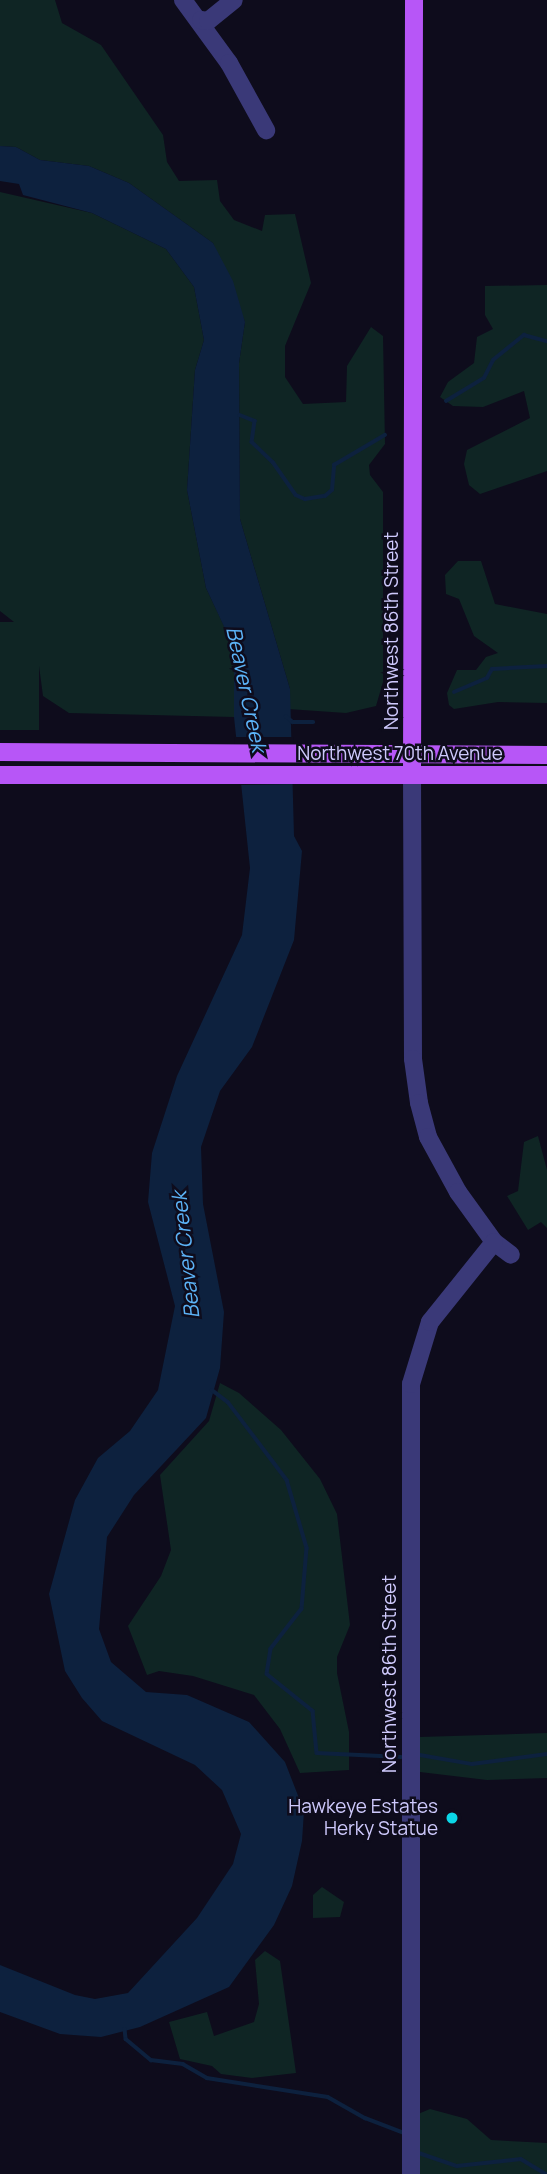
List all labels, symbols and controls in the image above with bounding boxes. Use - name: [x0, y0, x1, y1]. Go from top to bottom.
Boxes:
- street label: Northwest 86th Street: [381, 532, 403, 730]
- water label: Beaver Creek: [221, 624, 273, 754]
- street label: Northwest 70th Avenue: [297, 743, 503, 765]
- water label: Beaver Creek: [166, 1190, 204, 1320]
- street label: Northwest 86th Street: [379, 1575, 401, 1773]
- place label: Hawkeye Estates Herky Statue: [288, 1796, 438, 1840]
- marker: Hawkeye Estates Herky Statue: [444, 1810, 460, 1826]

